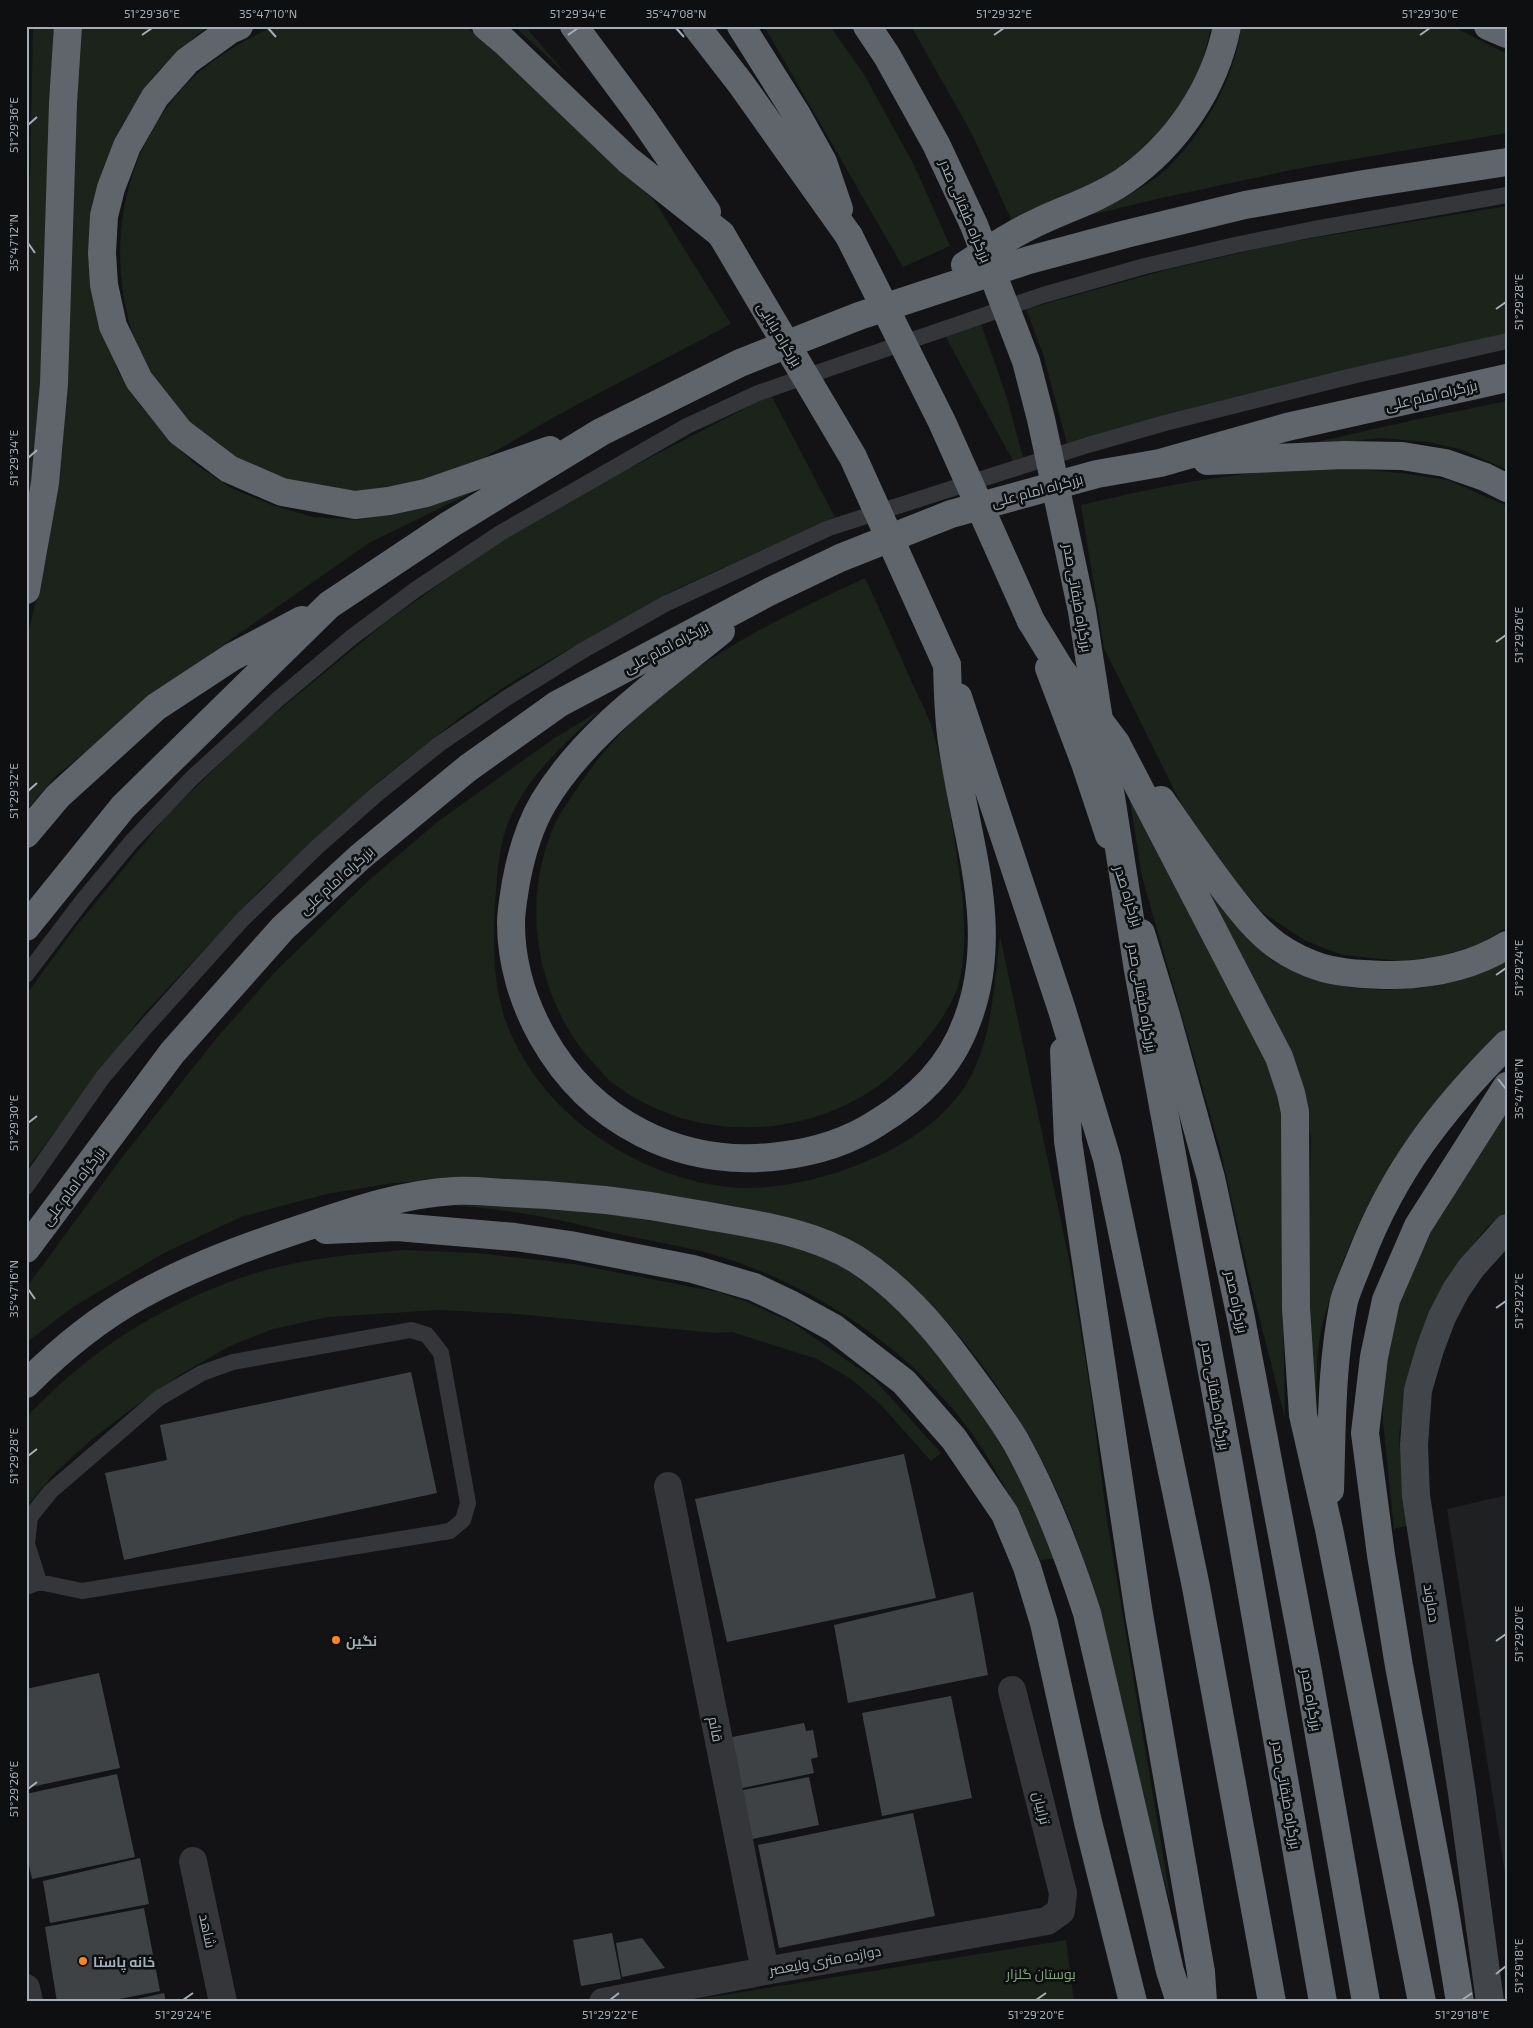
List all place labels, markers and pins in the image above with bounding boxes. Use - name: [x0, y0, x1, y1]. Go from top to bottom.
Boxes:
- place label: نگین: [346, 1632, 377, 1650]
- marker: نگین: [330, 1634, 342, 1646]
- place label: خانه پاستا: [93, 1953, 155, 1973]
- marker: خانه پاستا: [77, 1955, 89, 1967]

